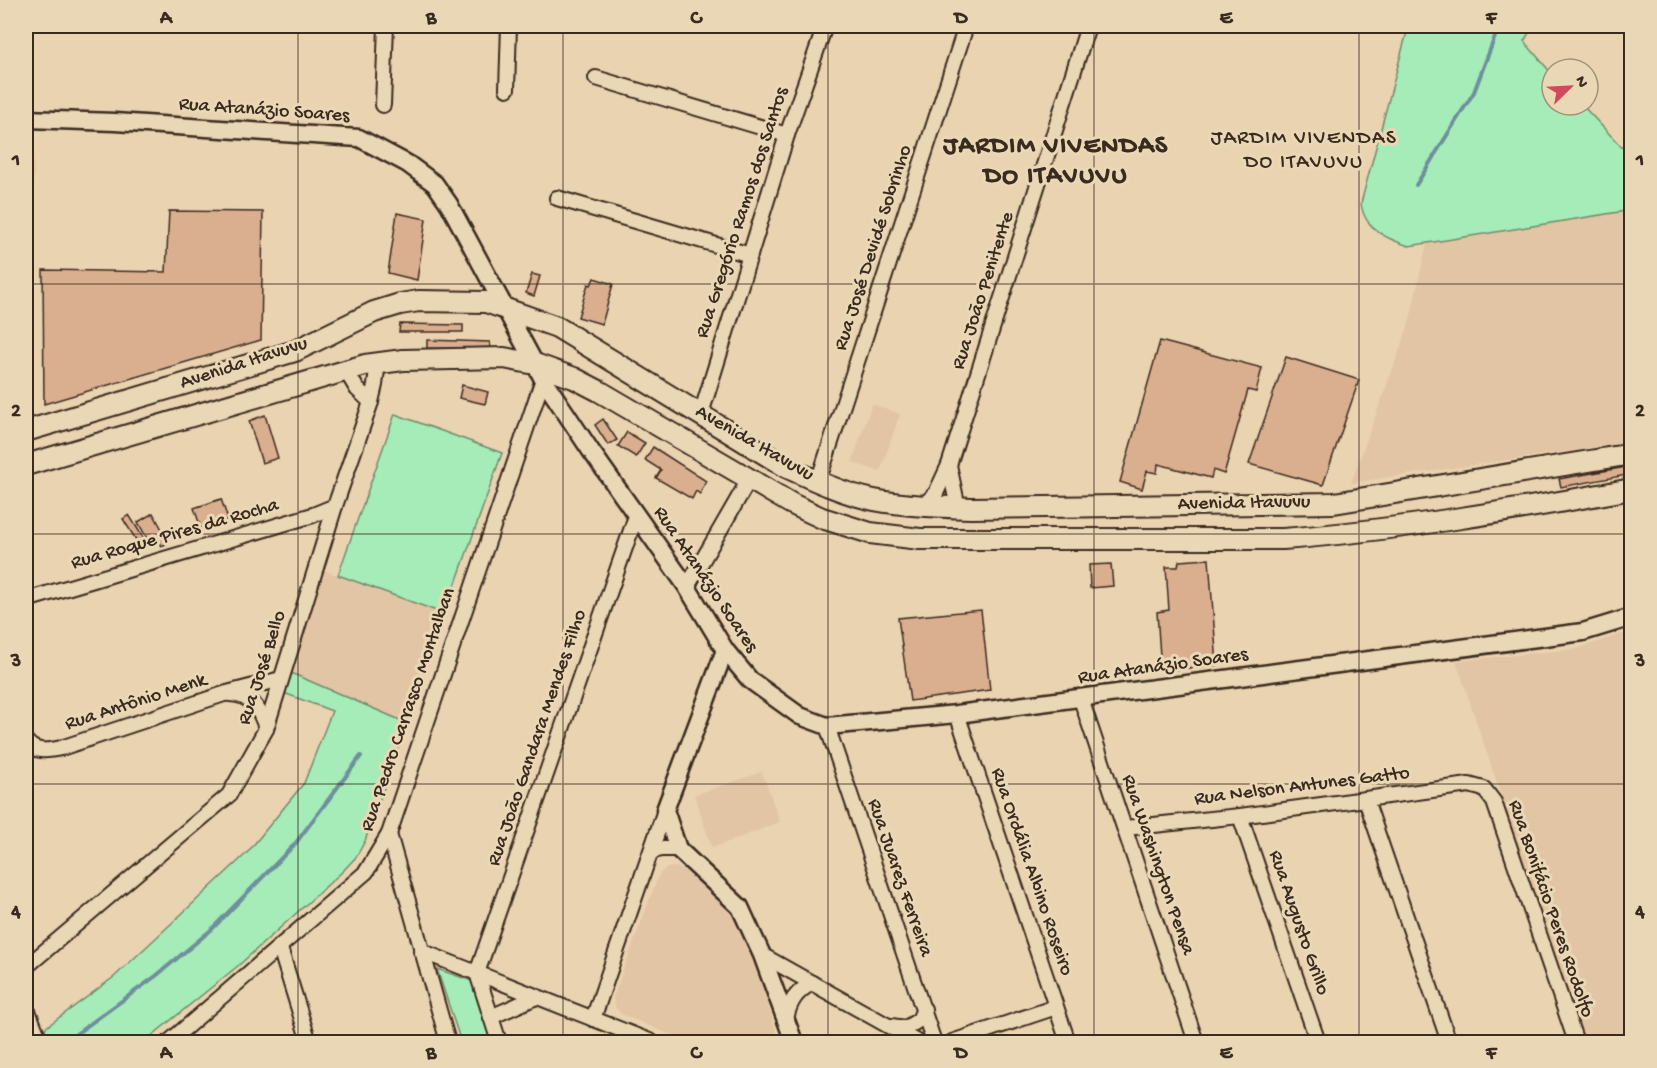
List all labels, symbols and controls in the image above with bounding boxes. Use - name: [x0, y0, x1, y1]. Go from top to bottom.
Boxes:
- text: A: [159, 8, 174, 31]
- text: B: [425, 8, 437, 31]
- text: C: [690, 8, 704, 31]
- text: D: [952, 8, 968, 31]
- text: E: [1220, 8, 1234, 31]
- text: F: [1485, 8, 1498, 31]
- north arrow: [1540, 57, 1600, 117]
- text: N: [1570, 74, 1592, 91]
- street label: Rua Gregório Ramos dos Santos: [692, 84, 795, 341]
- street label: Rua Atanázio Soares: [178, 94, 351, 128]
- district label: JARDIM VIVENDAS DO ITAVUVU: [1211, 127, 1397, 176]
- district label: JARDIM VIVENDAS DO ITAVUVU: [942, 132, 1169, 193]
- street label: Rua José Devidé Sobrinho: [830, 142, 918, 354]
- text: 1: [11, 150, 20, 173]
- text: 1: [1635, 150, 1644, 173]
- street label: Rua João Penitente: [948, 209, 1021, 373]
- street label: Avenida Itavuvu: [177, 332, 311, 395]
- text: 2: [11, 401, 21, 424]
- street label: Avenida Itavuvu: [691, 401, 818, 487]
- text: 2: [1635, 401, 1645, 424]
- street label: Avenida Itavuvu: [1177, 491, 1311, 517]
- street label: Rua Roque Pires da Rocha: [69, 494, 282, 576]
- street label: Rua Atanázio Soares: [648, 503, 763, 658]
- street label: Rua Pedro Carrasco Montalban: [356, 585, 462, 835]
- street label: Rua João Gandara Mendes Filho: [483, 607, 593, 869]
- street label: Rua José Bello: [234, 608, 292, 728]
- street label: Rua Atanázio Soares: [1077, 644, 1250, 690]
- text: 3: [10, 651, 21, 674]
- text: 3: [1634, 651, 1645, 674]
- street label: Rua Antônio Menk: [62, 669, 211, 737]
- street label: Rua Nelson Antunes Gatto: [1193, 762, 1411, 812]
- street label: Rua Ordália Albino Roseiro: [985, 765, 1077, 979]
- street label: Rua Washington Pensa: [1115, 772, 1199, 959]
- street label: Rua Juarez Ferreira: [861, 796, 937, 961]
- street label: Rua Bonifácio Peres Rodolfo: [1502, 797, 1598, 1021]
- street label: Rua Augusto Grillo: [1262, 848, 1334, 998]
- text: 4: [10, 902, 21, 925]
- text: 4: [1634, 902, 1645, 925]
- text: A: [159, 1043, 174, 1066]
- text: B: [425, 1043, 437, 1066]
- text: C: [690, 1043, 704, 1066]
- text: D: [952, 1043, 968, 1066]
- text: E: [1220, 1043, 1234, 1066]
- text: F: [1485, 1043, 1498, 1066]

